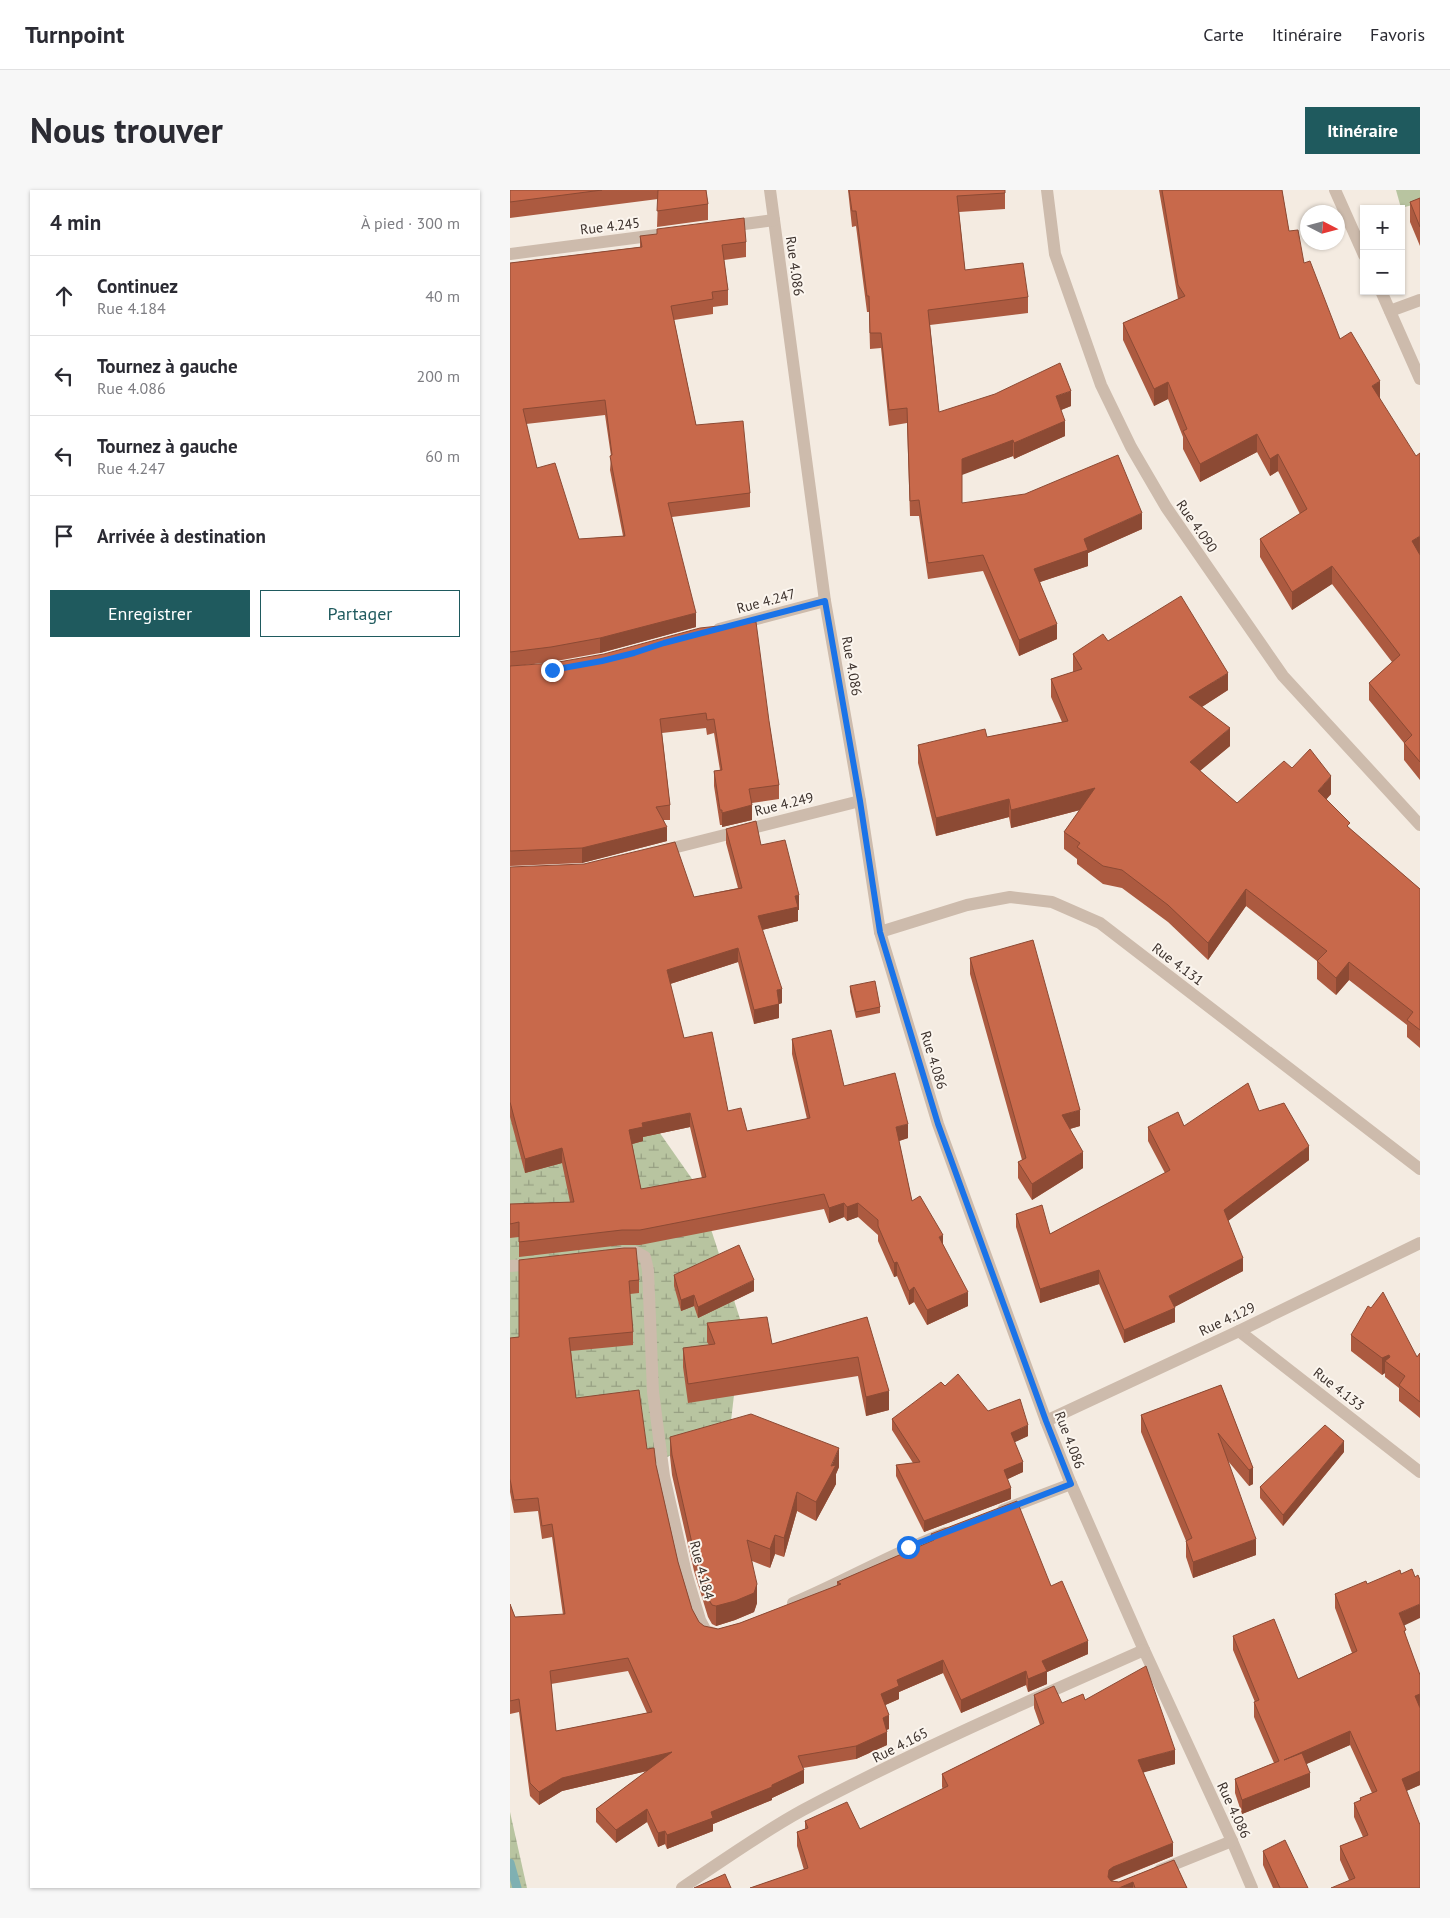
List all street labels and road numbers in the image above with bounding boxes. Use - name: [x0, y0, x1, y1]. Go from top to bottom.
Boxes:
- street label: Rue 4.245: [579, 213, 641, 239]
- street label: Rue 4.086: [782, 235, 808, 297]
- street label: Rue 4.090: [1172, 496, 1222, 556]
- street label: Rue 4.247: [735, 585, 797, 617]
- street label: Rue 4.086: [838, 635, 866, 697]
- street label: Rue 4.249: [753, 788, 815, 820]
- street label: Rue 4.131: [1149, 939, 1207, 989]
- street label: Rue 4.086: [917, 1029, 951, 1091]
- street label: Rue 4.129: [1196, 1298, 1258, 1340]
- street label: Rue 4.133: [1310, 1363, 1368, 1415]
- street label: Rue 4.086: [1051, 1409, 1089, 1471]
- street label: Rue 4.184: [686, 1539, 719, 1602]
- street label: Rue 4.165: [869, 1723, 931, 1767]
- street label: Rue 4.086: [1213, 1779, 1255, 1841]

